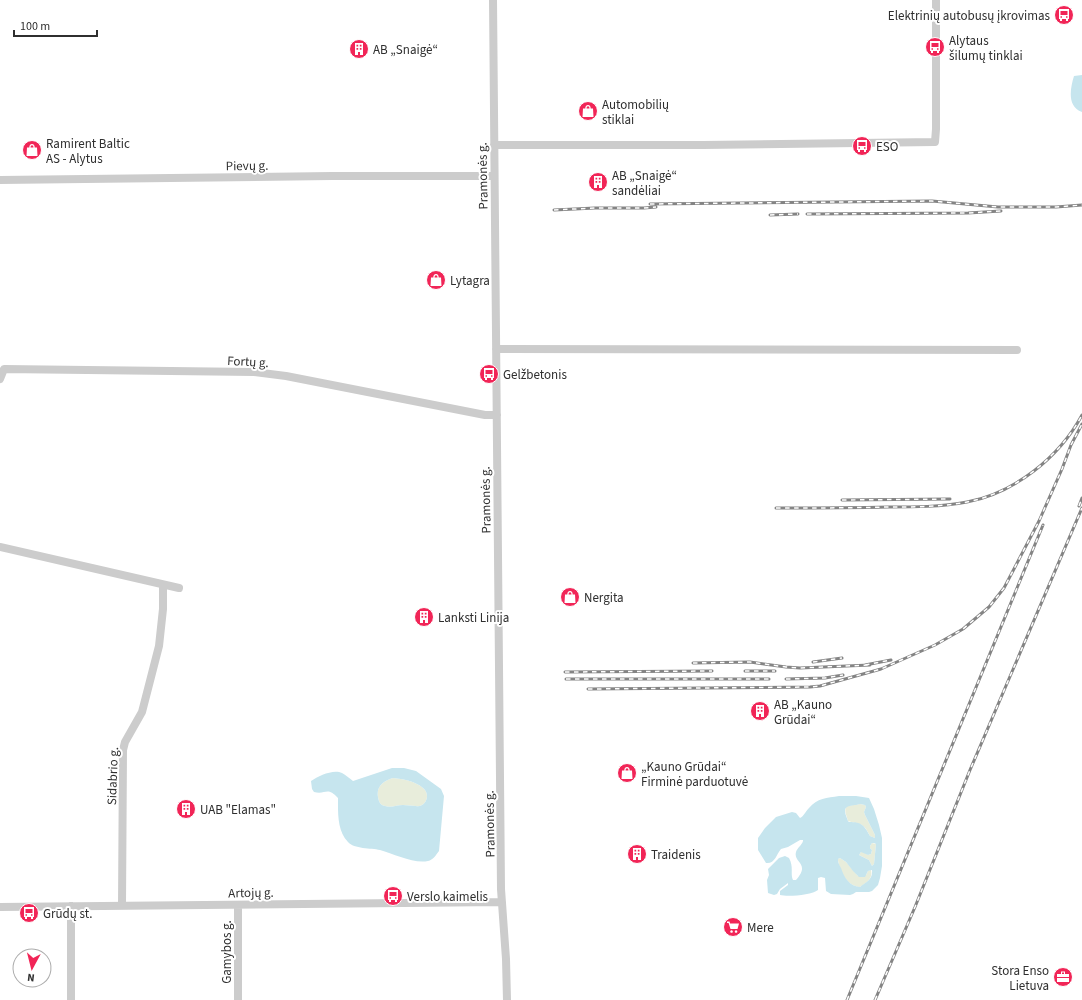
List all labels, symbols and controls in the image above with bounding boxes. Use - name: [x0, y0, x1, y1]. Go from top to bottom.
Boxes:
- bus stop icon: Elektrinių autobusų įkrovimas: [1053, 4, 1075, 26]
- place label: Elektrinių autobusų įkrovimas: [888, 7, 1051, 25]
- scale bar: [14, 12, 97, 38]
- text: 100 m: [20, 18, 50, 35]
- place label: Alytaus šilumų tinklai: [949, 32, 1023, 65]
- bus stop icon: Alytaus šilumų tinklai: [924, 36, 946, 58]
- building icon: AB „Snaigė“: [348, 38, 370, 60]
- place label: AB „Snaigė“: [373, 41, 438, 59]
- place label: Automobilių stiklai: [602, 96, 669, 129]
- shop icon: Automobilių stiklai: [577, 100, 599, 122]
- place label: Ramirent Baltic AS - Alytus: [46, 135, 130, 168]
- bus stop icon: ESO: [851, 135, 873, 157]
- place label: ESO: [876, 138, 898, 156]
- shop icon: Ramirent Baltic AS - Alytus: [21, 139, 43, 161]
- street label: Pramonės g.: [473, 142, 493, 210]
- street label: Pievų g.: [226, 157, 268, 175]
- place label: AB „Snaigė“ sandėliai: [612, 167, 677, 200]
- building icon: AB „Snaigė“ sandėliai: [587, 171, 609, 193]
- shop icon: Lytagra: [425, 269, 447, 291]
- place label: Lytagra: [450, 272, 490, 290]
- street label: Fortų g.: [227, 352, 269, 372]
- bus stop icon: Gelžbetonis: [478, 363, 500, 385]
- place label: Gelžbetonis: [503, 366, 567, 384]
- street label: Pramonės g.: [476, 466, 496, 534]
- shop icon: Nergita: [559, 586, 581, 608]
- place label: Nergita: [584, 589, 624, 607]
- building icon: Lanksti Linija: [413, 606, 435, 628]
- place label: Lanksti Linija: [438, 609, 509, 627]
- place label: AB „Kauno Grūdai“: [774, 696, 832, 729]
- building icon: AB „Kauno Grūdai“: [749, 700, 771, 722]
- street label: Sidabrio g.: [103, 747, 123, 805]
- place label: „Kauno Grūdai“ Firminė parduotuvė: [641, 758, 748, 791]
- shop icon: „Kauno Grūdai“ Firminė parduotuvė: [616, 762, 638, 784]
- street label: Pramonės g.: [480, 790, 500, 858]
- building icon: UAB "Elamas": [175, 798, 197, 820]
- place label: UAB "Elamas": [200, 801, 276, 819]
- building icon: Traidenis: [626, 843, 648, 865]
- place label: Traidenis: [651, 846, 701, 864]
- street label: Artojų g.: [228, 884, 274, 902]
- bus stop icon: Verslo kaimelis: [382, 885, 404, 907]
- place label: Verslo kaimelis: [407, 888, 489, 906]
- bus stop icon: Grūdų st.: [18, 902, 40, 924]
- place label: Grūdų st.: [43, 905, 92, 923]
- supermarket icon: Mere: [722, 916, 744, 938]
- place label: Mere: [747, 919, 774, 937]
- street label: Gamybos g.: [218, 920, 236, 984]
- north arrow: [12, 948, 52, 988]
- place label: Stora Enso Lietuva: [991, 962, 1049, 995]
- office icon: Stora Enso Lietuva: [1052, 966, 1074, 988]
- text: N: [26, 970, 35, 985]

